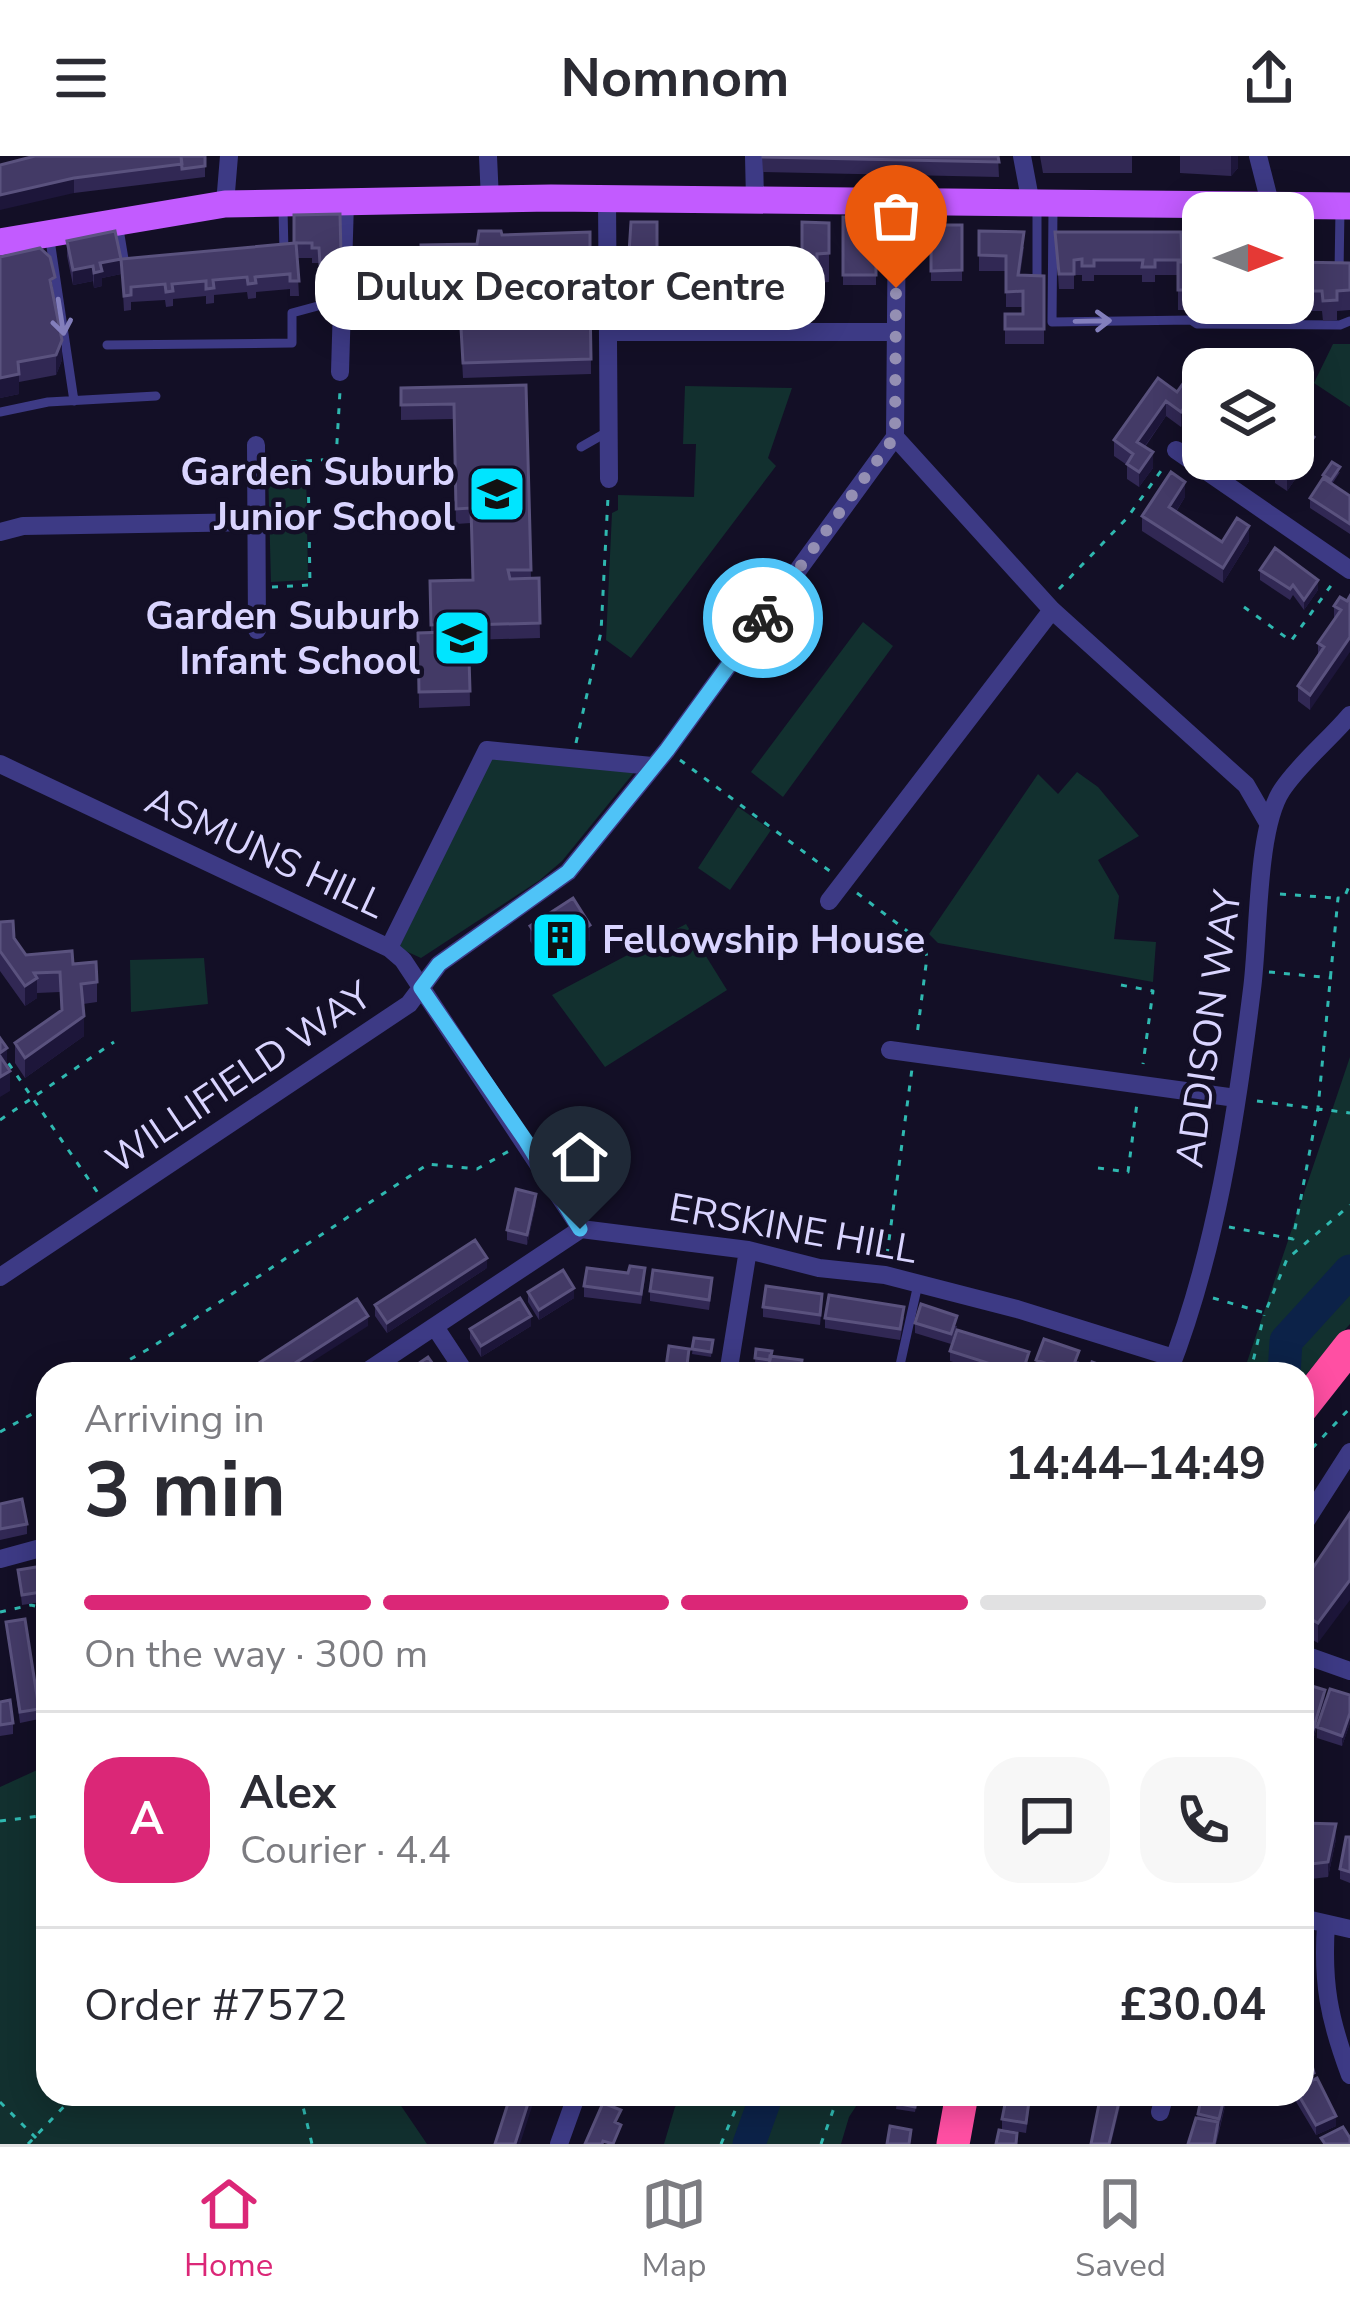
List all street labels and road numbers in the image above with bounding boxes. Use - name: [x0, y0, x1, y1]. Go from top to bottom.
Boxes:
- street label: ASMUNS HILL: [137, 774, 393, 932]
- street label: ADDISON WAY: [1163, 886, 1255, 1171]
- street label: WILLIFIELD WAY: [96, 969, 383, 1186]
- street label: ERSKINE HILL: [665, 1181, 921, 1277]

